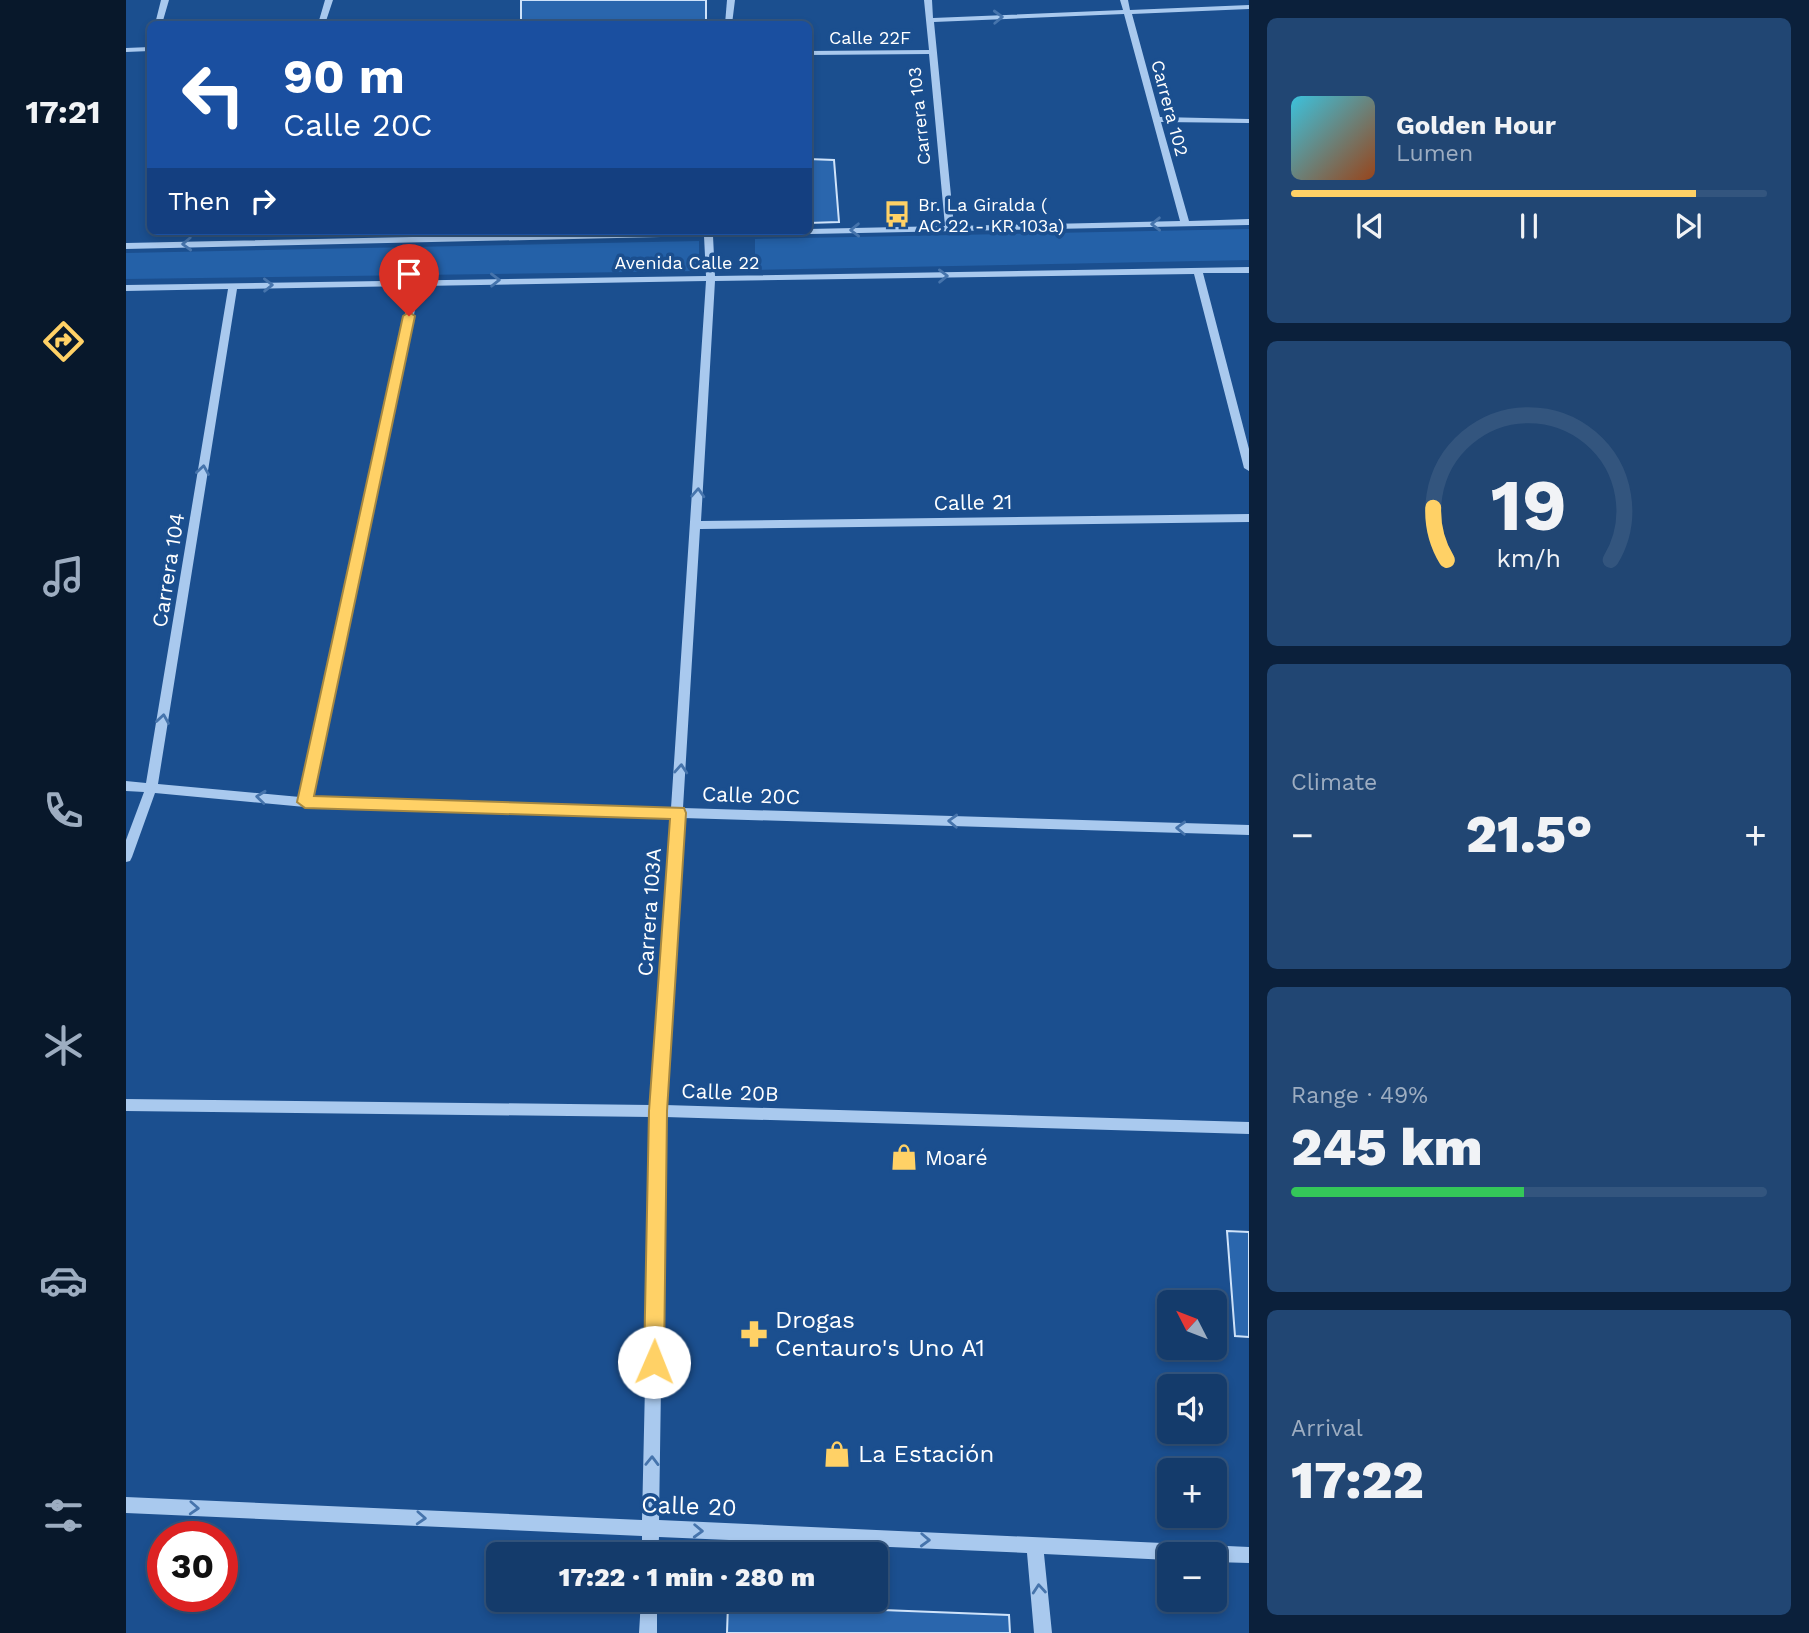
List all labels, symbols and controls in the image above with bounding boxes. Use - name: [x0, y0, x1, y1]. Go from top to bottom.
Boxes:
- one-way arrow: [993, 10, 1004, 25]
- street label: Calle 22F: [829, 27, 911, 48]
- text: 90 m: [283, 47, 405, 105]
- icon: left: [168, 49, 259, 140]
- street label: Carrera 102: [1147, 58, 1193, 158]
- street label: Carrera 103: [903, 66, 935, 166]
- text: 17:21: [25, 93, 101, 131]
- text: Calle 20C: [283, 106, 433, 144]
- text: Golden Hour: [1396, 110, 1556, 140]
- text: Lumen: [1396, 140, 1473, 167]
- icon: right: [244, 182, 282, 220]
- text: Then: [168, 186, 230, 216]
- place label: Br. La Giralda ( AC 22 - KR 103a): [918, 194, 1064, 236]
- bus stop icon: Br. La Giralda ( AC 22 - KR 103a): [882, 199, 912, 229]
- icon: previous: [1351, 207, 1389, 245]
- icon: pause: [1510, 207, 1548, 245]
- icon: next: [1669, 207, 1707, 245]
- one-way arrow: [1151, 216, 1161, 232]
- one-way arrow: [850, 222, 860, 238]
- one-way arrow: [181, 236, 192, 252]
- pin: [379, 244, 439, 316]
- street label: Avenida Calle 22: [614, 252, 760, 273]
- icon: arrive: [390, 255, 428, 293]
- one-way arrow: [938, 268, 949, 283]
- one-way arrow: [490, 272, 501, 288]
- one-way arrow: [262, 277, 273, 292]
- icon: directions: [39, 317, 88, 366]
- text: 19: [1491, 462, 1567, 548]
- one-way arrow: [195, 464, 210, 476]
- one-way arrow: [691, 487, 706, 498]
- street label: Calle 21: [933, 489, 1013, 515]
- street label: Carrera 104: [147, 511, 189, 629]
- text: km/h: [1497, 543, 1561, 572]
- icon: music: [39, 552, 88, 601]
- one-way arrow: [155, 713, 170, 725]
- one-way arrow: [673, 763, 688, 774]
- text: Climate: [1291, 769, 1377, 796]
- street label: Calle 20C: [702, 781, 800, 809]
- icon: phone: [39, 786, 88, 835]
- one-way arrow: [255, 790, 267, 805]
- text: 21.5°: [1466, 804, 1592, 865]
- one-way arrow: [948, 813, 959, 828]
- text: −: [1291, 813, 1314, 857]
- text: +: [1744, 813, 1767, 857]
- one-way arrow: [1175, 820, 1186, 835]
- street label: Carrera 103A: [632, 847, 666, 977]
- icon: climate: [39, 1021, 88, 1070]
- street label: Calle 20B: [681, 1078, 779, 1106]
- text: Range · 49%: [1291, 1082, 1428, 1109]
- text: 245 km: [1291, 1117, 1483, 1178]
- shop icon: Moaré: [889, 1142, 919, 1172]
- place label: Moaré: [925, 1145, 988, 1170]
- icon: car: [39, 1256, 88, 1305]
- north arrow: [1157, 1290, 1227, 1360]
- map controls: [1157, 1290, 1227, 1612]
- place label: Drogas Centauro's Uno A1: [775, 1306, 985, 1362]
- pharmacy icon: Drogas Centauro's Uno A1: [739, 1319, 769, 1349]
- position arrow: [617, 1325, 691, 1399]
- button: sound: [1157, 1374, 1227, 1444]
- text: Arrival: [1291, 1415, 1363, 1442]
- shop icon: La Estación: [822, 1439, 852, 1469]
- place label: La Estación: [858, 1440, 994, 1468]
- text: 17:22: [1291, 1450, 1424, 1511]
- one-way arrow: [644, 1456, 660, 1466]
- button: +: [1157, 1458, 1227, 1528]
- street label: Calle 20: [641, 1490, 737, 1522]
- icon: filters: [39, 1491, 88, 1540]
- one-way arrow: [189, 1501, 200, 1516]
- one-way arrow: [416, 1511, 427, 1526]
- speed limit sign: 30: [147, 1521, 238, 1612]
- one-way arrow: [692, 1523, 703, 1538]
- one-way arrow: [920, 1533, 931, 1548]
- button: −: [1157, 1542, 1227, 1612]
- text: 17:22 · 1 min · 280 m: [559, 1562, 815, 1592]
- one-way arrow: [1032, 1583, 1047, 1594]

